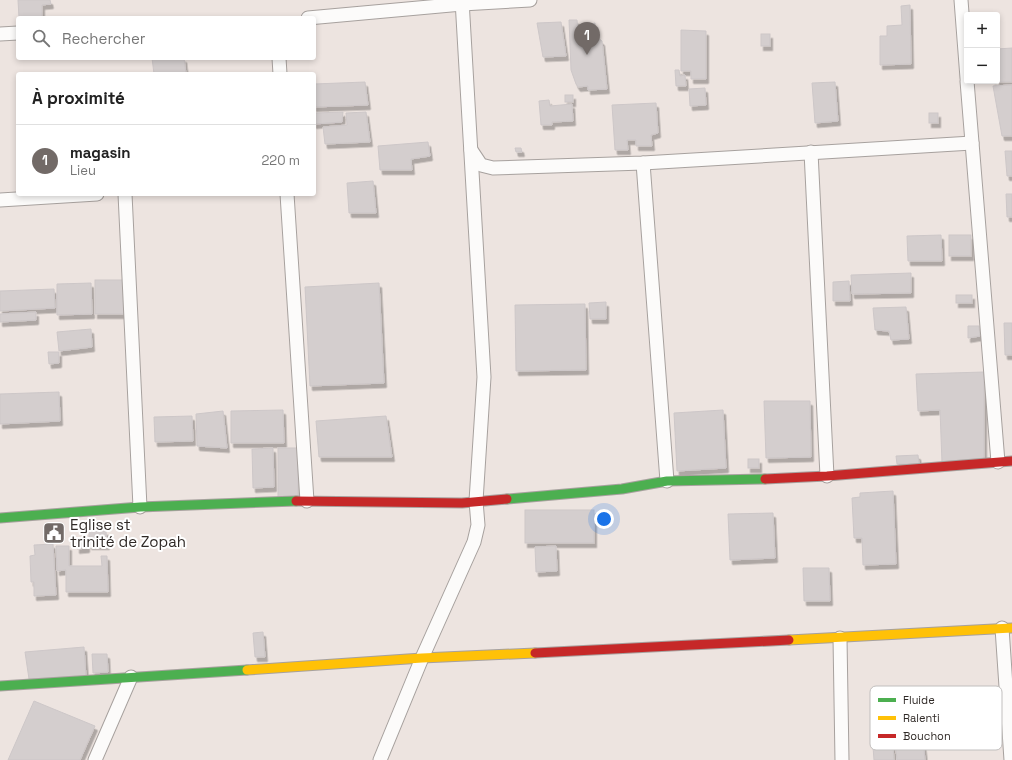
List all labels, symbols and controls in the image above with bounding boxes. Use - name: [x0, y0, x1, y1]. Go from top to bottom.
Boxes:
- map controls: [964, 12, 1000, 84]
- button: +: [964, 12, 1000, 48]
- search box: [16, 16, 316, 60]
- pin: 1: [574, 22, 600, 55]
- icon: search: [30, 27, 52, 49]
- text: Rechercher: [62, 29, 145, 48]
- button: −: [964, 48, 1000, 84]
- text: À proximité: [32, 87, 125, 109]
- text: magasin: [70, 143, 131, 162]
- text: 1: [42, 152, 48, 169]
- text: 220 m: [261, 152, 300, 169]
- text: Lieu: [70, 162, 96, 179]
- your location: [594, 509, 614, 529]
- place label: Eglise st trinité de Zopah: [70, 515, 186, 551]
- public building icon: Eglise st trinité de Zopah: [41, 520, 67, 546]
- legend: [870, 686, 1002, 750]
- text: Fluide: [903, 693, 935, 707]
- text: Ralenti: [903, 711, 940, 725]
- text: Bouchon: [903, 729, 951, 743]

